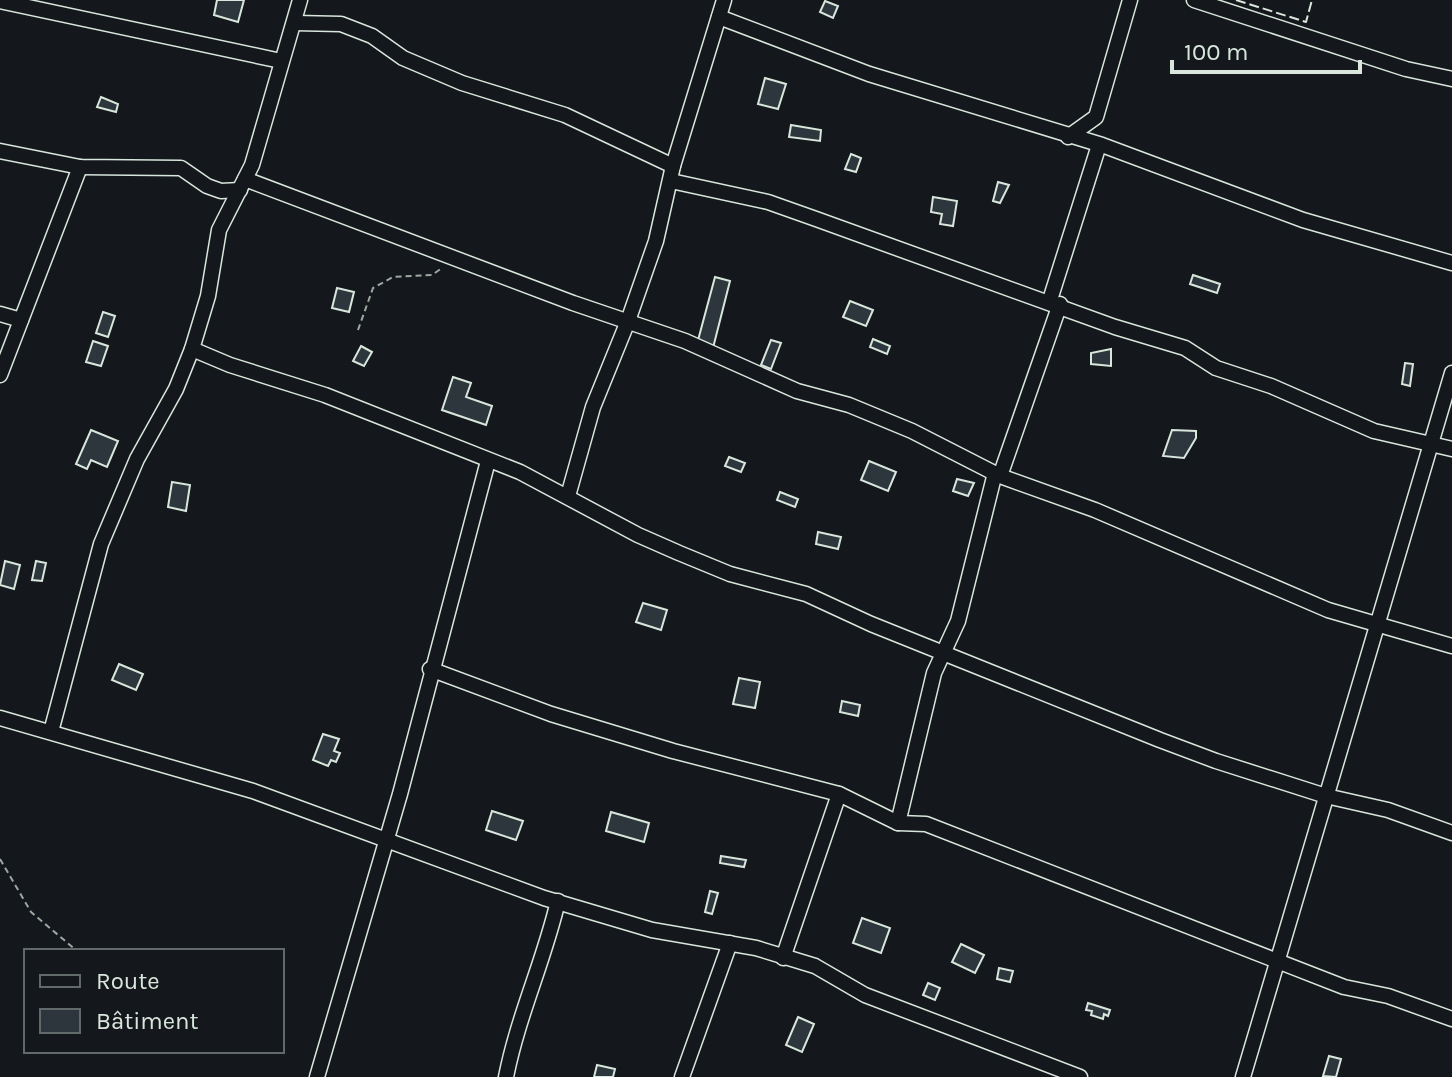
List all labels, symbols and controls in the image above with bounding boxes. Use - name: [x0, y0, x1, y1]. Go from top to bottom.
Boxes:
- scale bar: [1172, 24, 1360, 74]
- text: 100 m: [1184, 38, 1249, 66]
- legend: [24, 949, 284, 1053]
- text: Route: [96, 967, 160, 995]
- text: Bâtiment: [96, 1007, 199, 1035]

